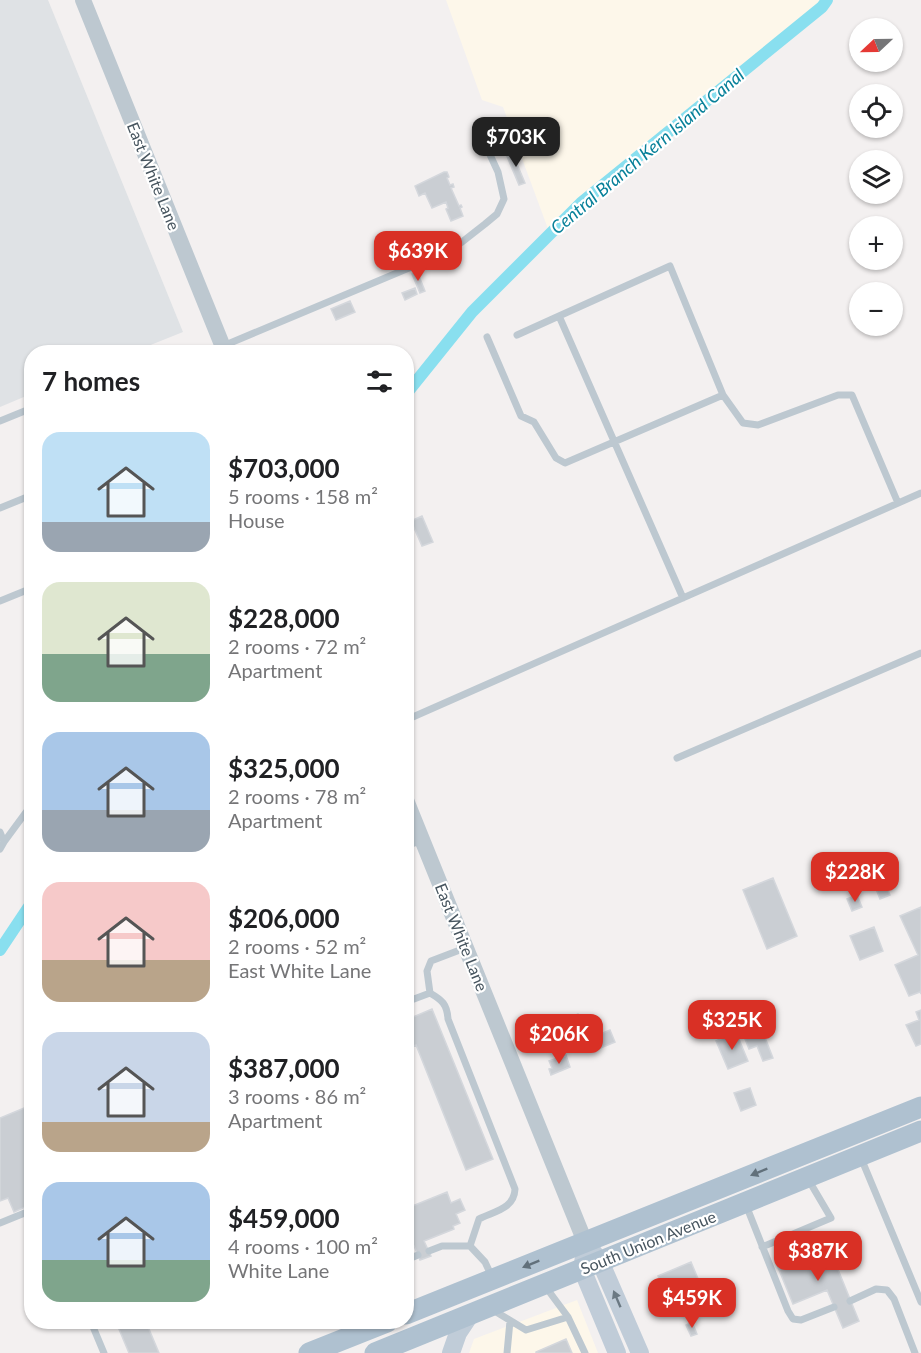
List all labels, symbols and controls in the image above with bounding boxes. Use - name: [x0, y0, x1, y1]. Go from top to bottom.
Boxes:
- north arrow: [849, 18, 903, 72]
- map controls: [849, 18, 903, 336]
- water label: Central Branch Kern Island Canal: [546, 64, 748, 238]
- button: locate: [849, 84, 903, 138]
- pin: $703K: [474, 117, 558, 168]
- street label: East White Lane: [124, 119, 184, 233]
- text: $703K: [486, 124, 546, 148]
- button: layers: [849, 150, 903, 204]
- button: +: [849, 216, 903, 270]
- pin: $639K: [376, 231, 460, 282]
- text: $639K: [388, 238, 448, 262]
- button: −: [849, 282, 903, 336]
- text: 7 homes: [42, 365, 140, 397]
- icon: filters: [363, 365, 396, 398]
- text: $703,000: [228, 452, 340, 484]
- icon: home: [90, 456, 162, 528]
- text: 5 rooms · 158 m²: [228, 484, 378, 508]
- text: House: [228, 508, 285, 532]
- text: $228,000: [228, 602, 340, 634]
- icon: home: [90, 606, 162, 678]
- text: 2 rooms · 72 m²: [228, 634, 366, 658]
- text: Apartment: [228, 658, 322, 682]
- text: $325,000: [228, 752, 340, 784]
- icon: home: [90, 756, 162, 828]
- text: 2 rooms · 78 m²: [228, 784, 366, 808]
- text: Apartment: [228, 808, 322, 832]
- pin: $228K: [813, 852, 897, 903]
- text: $228K: [825, 859, 885, 883]
- street label: East White Lane: [432, 880, 492, 994]
- text: $206,000: [228, 902, 340, 934]
- icon: home: [90, 906, 162, 978]
- text: 2 rooms · 52 m²: [228, 934, 366, 958]
- text: East White Lane: [228, 958, 371, 982]
- pin: $325K: [690, 1000, 774, 1051]
- text: $325K: [702, 1007, 762, 1031]
- pin: $206K: [517, 1014, 601, 1065]
- text: $206K: [529, 1021, 589, 1045]
- text: $387,000: [228, 1052, 340, 1084]
- icon: home: [90, 1056, 162, 1128]
- text: 3 rooms · 86 m²: [228, 1084, 366, 1108]
- text: Apartment: [228, 1108, 322, 1132]
- one-way arrow: [750, 1168, 768, 1178]
- text: $459,000: [228, 1202, 340, 1234]
- icon: home: [90, 1206, 162, 1278]
- street label: South Union Avenue: [578, 1206, 718, 1278]
- pin: $387K: [776, 1231, 860, 1282]
- text: 4 rooms · 100 m²: [228, 1234, 378, 1258]
- text: $387K: [788, 1238, 848, 1262]
- text: White Lane: [228, 1258, 329, 1282]
- one-way arrow: [522, 1260, 540, 1269]
- pin: $459K: [650, 1278, 734, 1329]
- text: $459K: [662, 1285, 722, 1309]
- one-way arrow: [612, 1290, 622, 1308]

